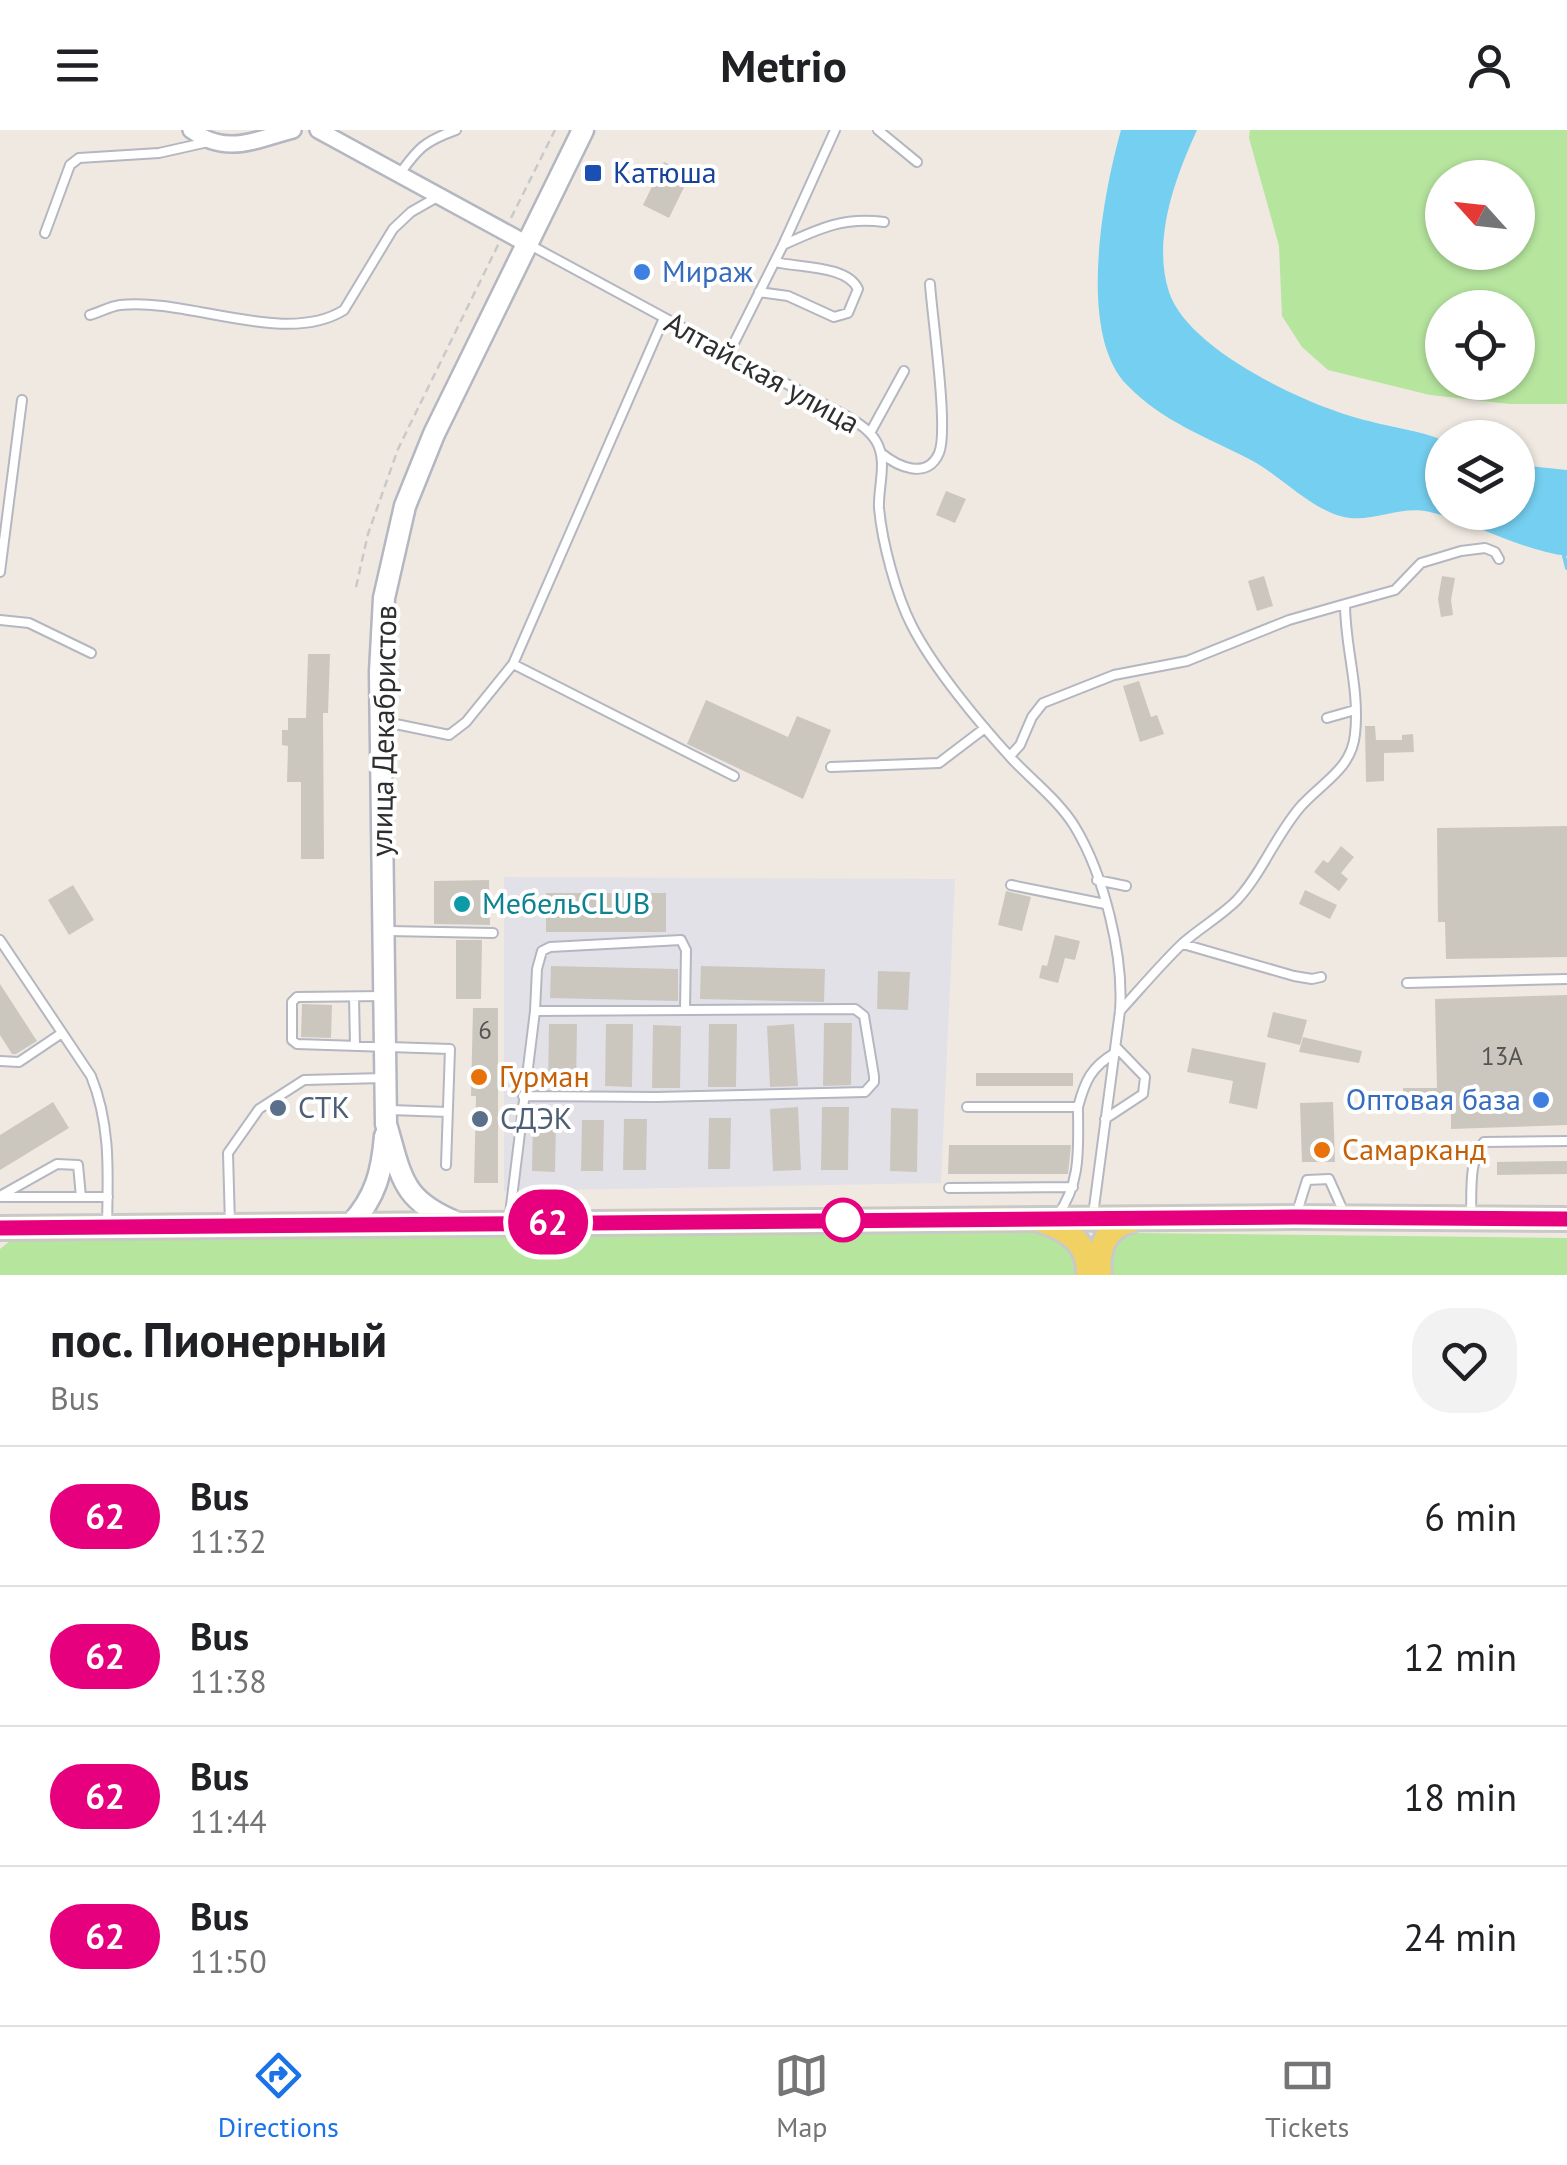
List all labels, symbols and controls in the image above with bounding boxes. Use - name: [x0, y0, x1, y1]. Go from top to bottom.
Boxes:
- text: Metrio: [720, 36, 847, 94]
- icon: menu: [50, 38, 105, 93]
- icon: person: [1462, 38, 1517, 93]
- place label: Катюша: [613, 152, 717, 191]
- north arrow: [1425, 160, 1535, 270]
- map controls: [1425, 160, 1535, 530]
- marker: Катюша: [582, 162, 604, 184]
- place label: Мираж: [662, 251, 753, 290]
- marker: Мираж: [631, 261, 653, 283]
- button: locate: [1425, 290, 1535, 400]
- street label: Алтайская улица: [658, 302, 867, 441]
- button: layers: [1425, 420, 1535, 530]
- street label: улица Декабристов: [361, 605, 404, 857]
- place label: МебельCLUB: [482, 883, 650, 922]
- marker: МебельCLUB: [451, 893, 473, 915]
- house number: 6: [478, 1014, 492, 1046]
- house number: 13А: [1481, 1040, 1523, 1072]
- place label: Гурман: [499, 1056, 590, 1095]
- marker: Гурман: [468, 1066, 490, 1088]
- place label: Оптовая база: [1346, 1079, 1521, 1118]
- place label: СТК: [298, 1087, 350, 1126]
- marker: Оптовая база: [1530, 1089, 1552, 1111]
- marker: СТК: [267, 1097, 289, 1119]
- place label: СДЭК: [500, 1098, 572, 1137]
- marker: СДЭК: [469, 1108, 491, 1130]
- place label: Самарканд: [1342, 1129, 1486, 1168]
- marker: Самарканд: [1311, 1139, 1333, 1161]
- line badge: 62: [503, 1190, 593, 1254]
- text: 62: [528, 1199, 568, 1245]
- unlabelled marker: [822, 1199, 864, 1241]
- text: пос. Пионерный: [50, 1308, 387, 1370]
- button: heart: [1412, 1308, 1517, 1413]
- text: Bus: [50, 1377, 99, 1419]
- text: Bus: [190, 1471, 249, 1520]
- text: 6 min: [1424, 1492, 1517, 1541]
- text: 62: [85, 1493, 125, 1539]
- text: 11:32: [190, 1520, 267, 1562]
- text: Bus: [190, 1611, 249, 1660]
- text: 12 min: [1404, 1632, 1517, 1681]
- text: 62: [85, 1633, 125, 1679]
- text: 11:38: [190, 1660, 267, 1702]
- text: Bus: [190, 1751, 249, 1800]
- text: 18 min: [1404, 1772, 1517, 1821]
- text: 62: [85, 1773, 125, 1819]
- text: 11:44: [190, 1800, 267, 1842]
- text: Bus: [190, 1891, 249, 1940]
- text: 24 min: [1404, 1912, 1517, 1961]
- text: 62: [85, 1913, 125, 1959]
- text: 11:50: [190, 1940, 267, 1982]
- tab: Directions: [218, 2048, 339, 2145]
- tab: Map: [774, 2048, 829, 2145]
- tab: Tickets: [1265, 2048, 1349, 2145]

